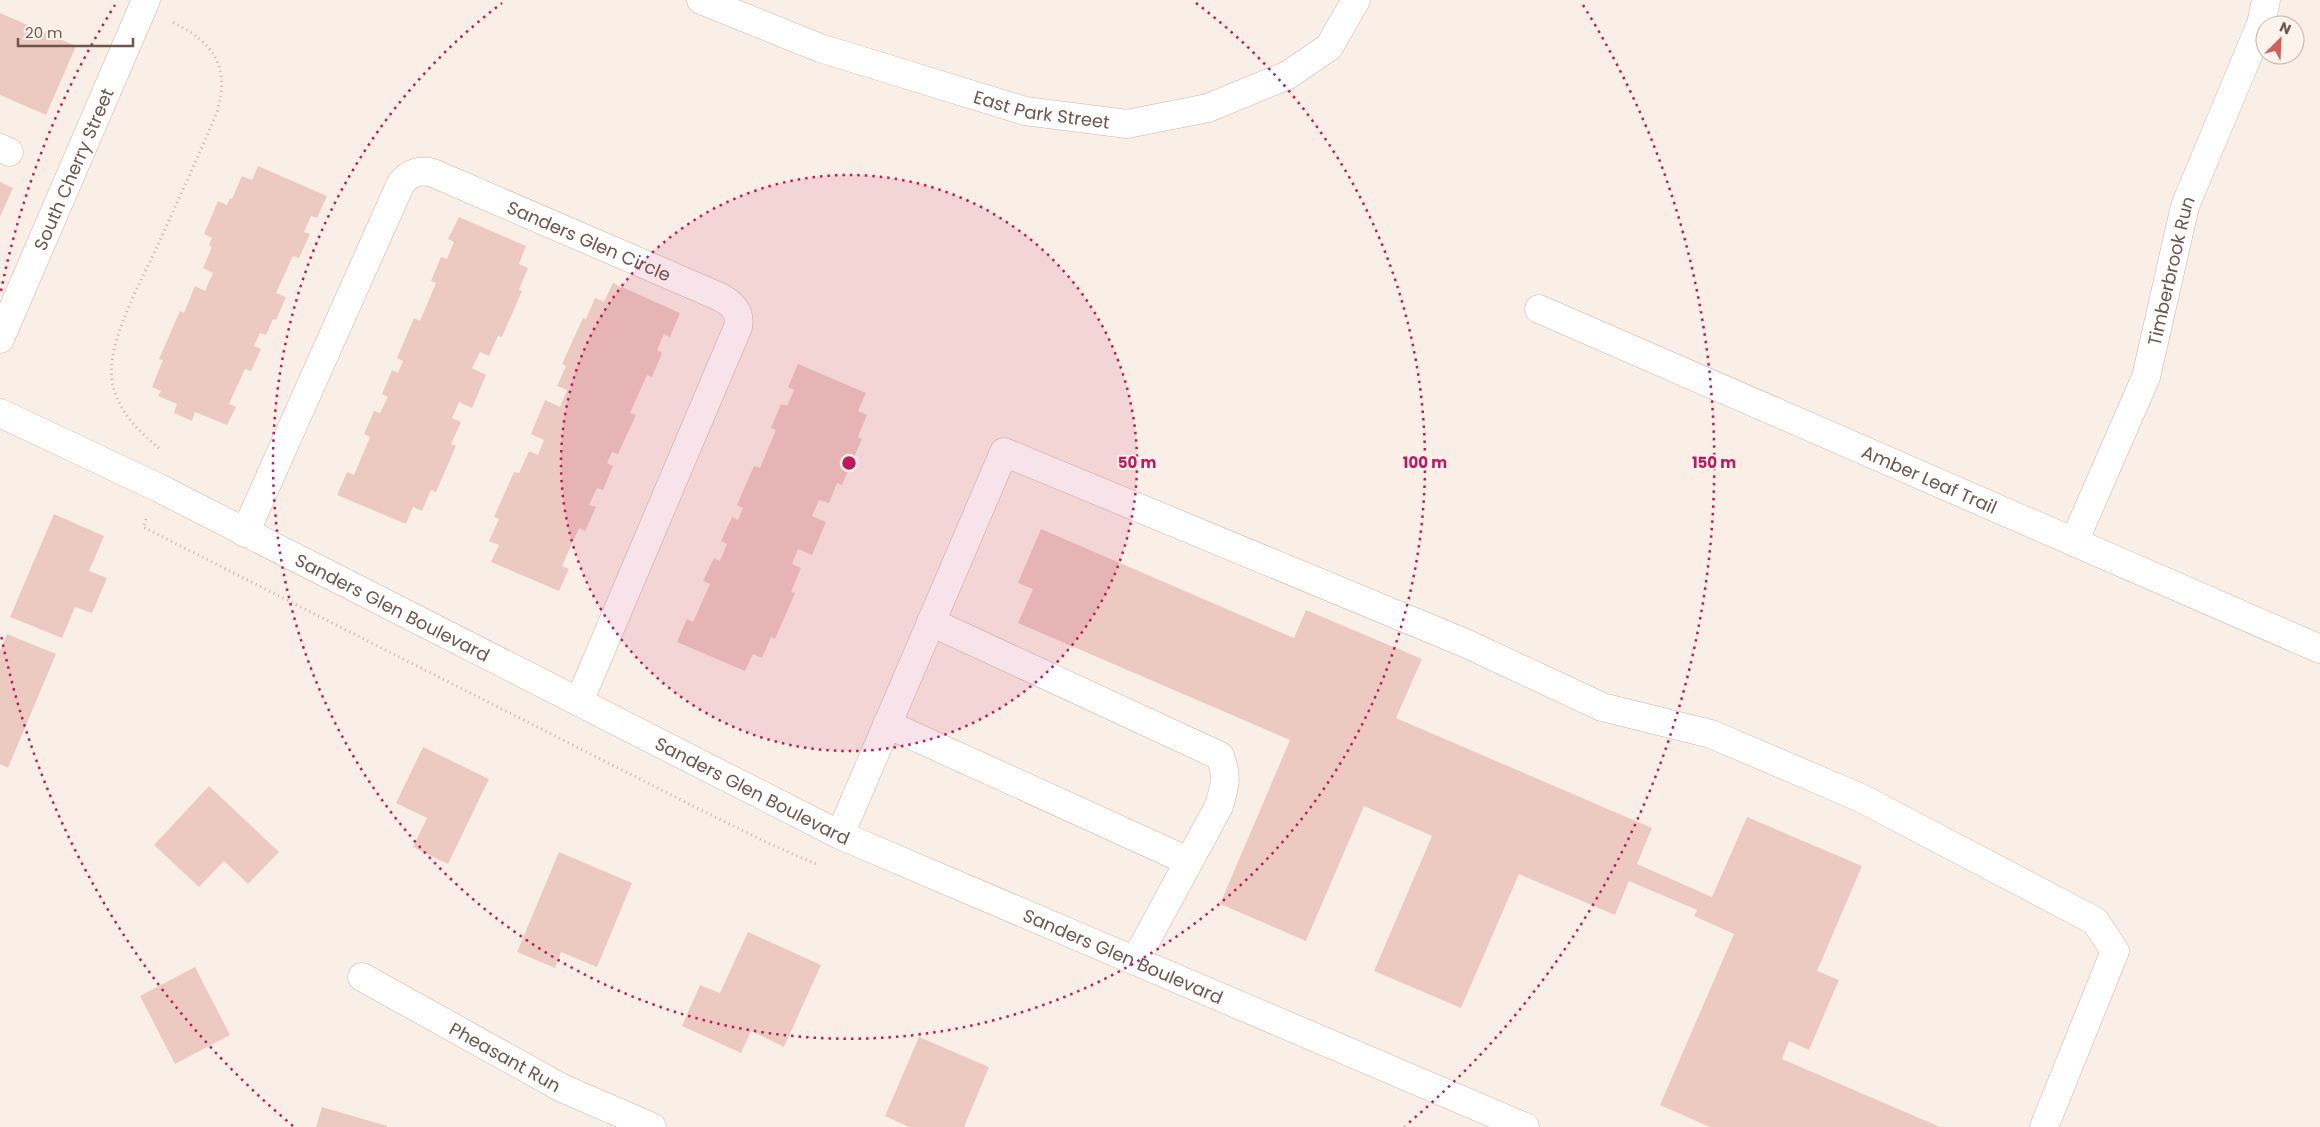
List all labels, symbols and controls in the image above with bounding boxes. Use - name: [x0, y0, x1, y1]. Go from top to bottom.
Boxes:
- scale bar: [18, 15, 132, 47]
- north arrow: [2255, 15, 2305, 65]
- text: N: [2276, 17, 2294, 39]
- text: 20 m: [25, 22, 63, 43]
- street label: East Park Street: [971, 83, 1111, 134]
- street label: South Cherry Street: [27, 84, 119, 254]
- street label: Timberbrook Run: [2141, 192, 2200, 348]
- street label: Sanders Glen Circle: [503, 194, 675, 287]
- street label: Amber Leaf Trail: [1858, 439, 2001, 519]
- text: 50 m: [1118, 452, 1156, 473]
- text: 100 m: [1403, 452, 1447, 473]
- text: 150 m: [1692, 452, 1736, 473]
- centre of rings: [840, 454, 858, 472]
- street label: Sanders Glen Boulevard: [291, 547, 494, 667]
- street label: Sanders Glen Boulevard: [651, 730, 854, 850]
- street label: Sanders Glen Boulevard: [1019, 902, 1227, 1009]
- street label: Pheasant Run: [445, 1016, 566, 1098]

